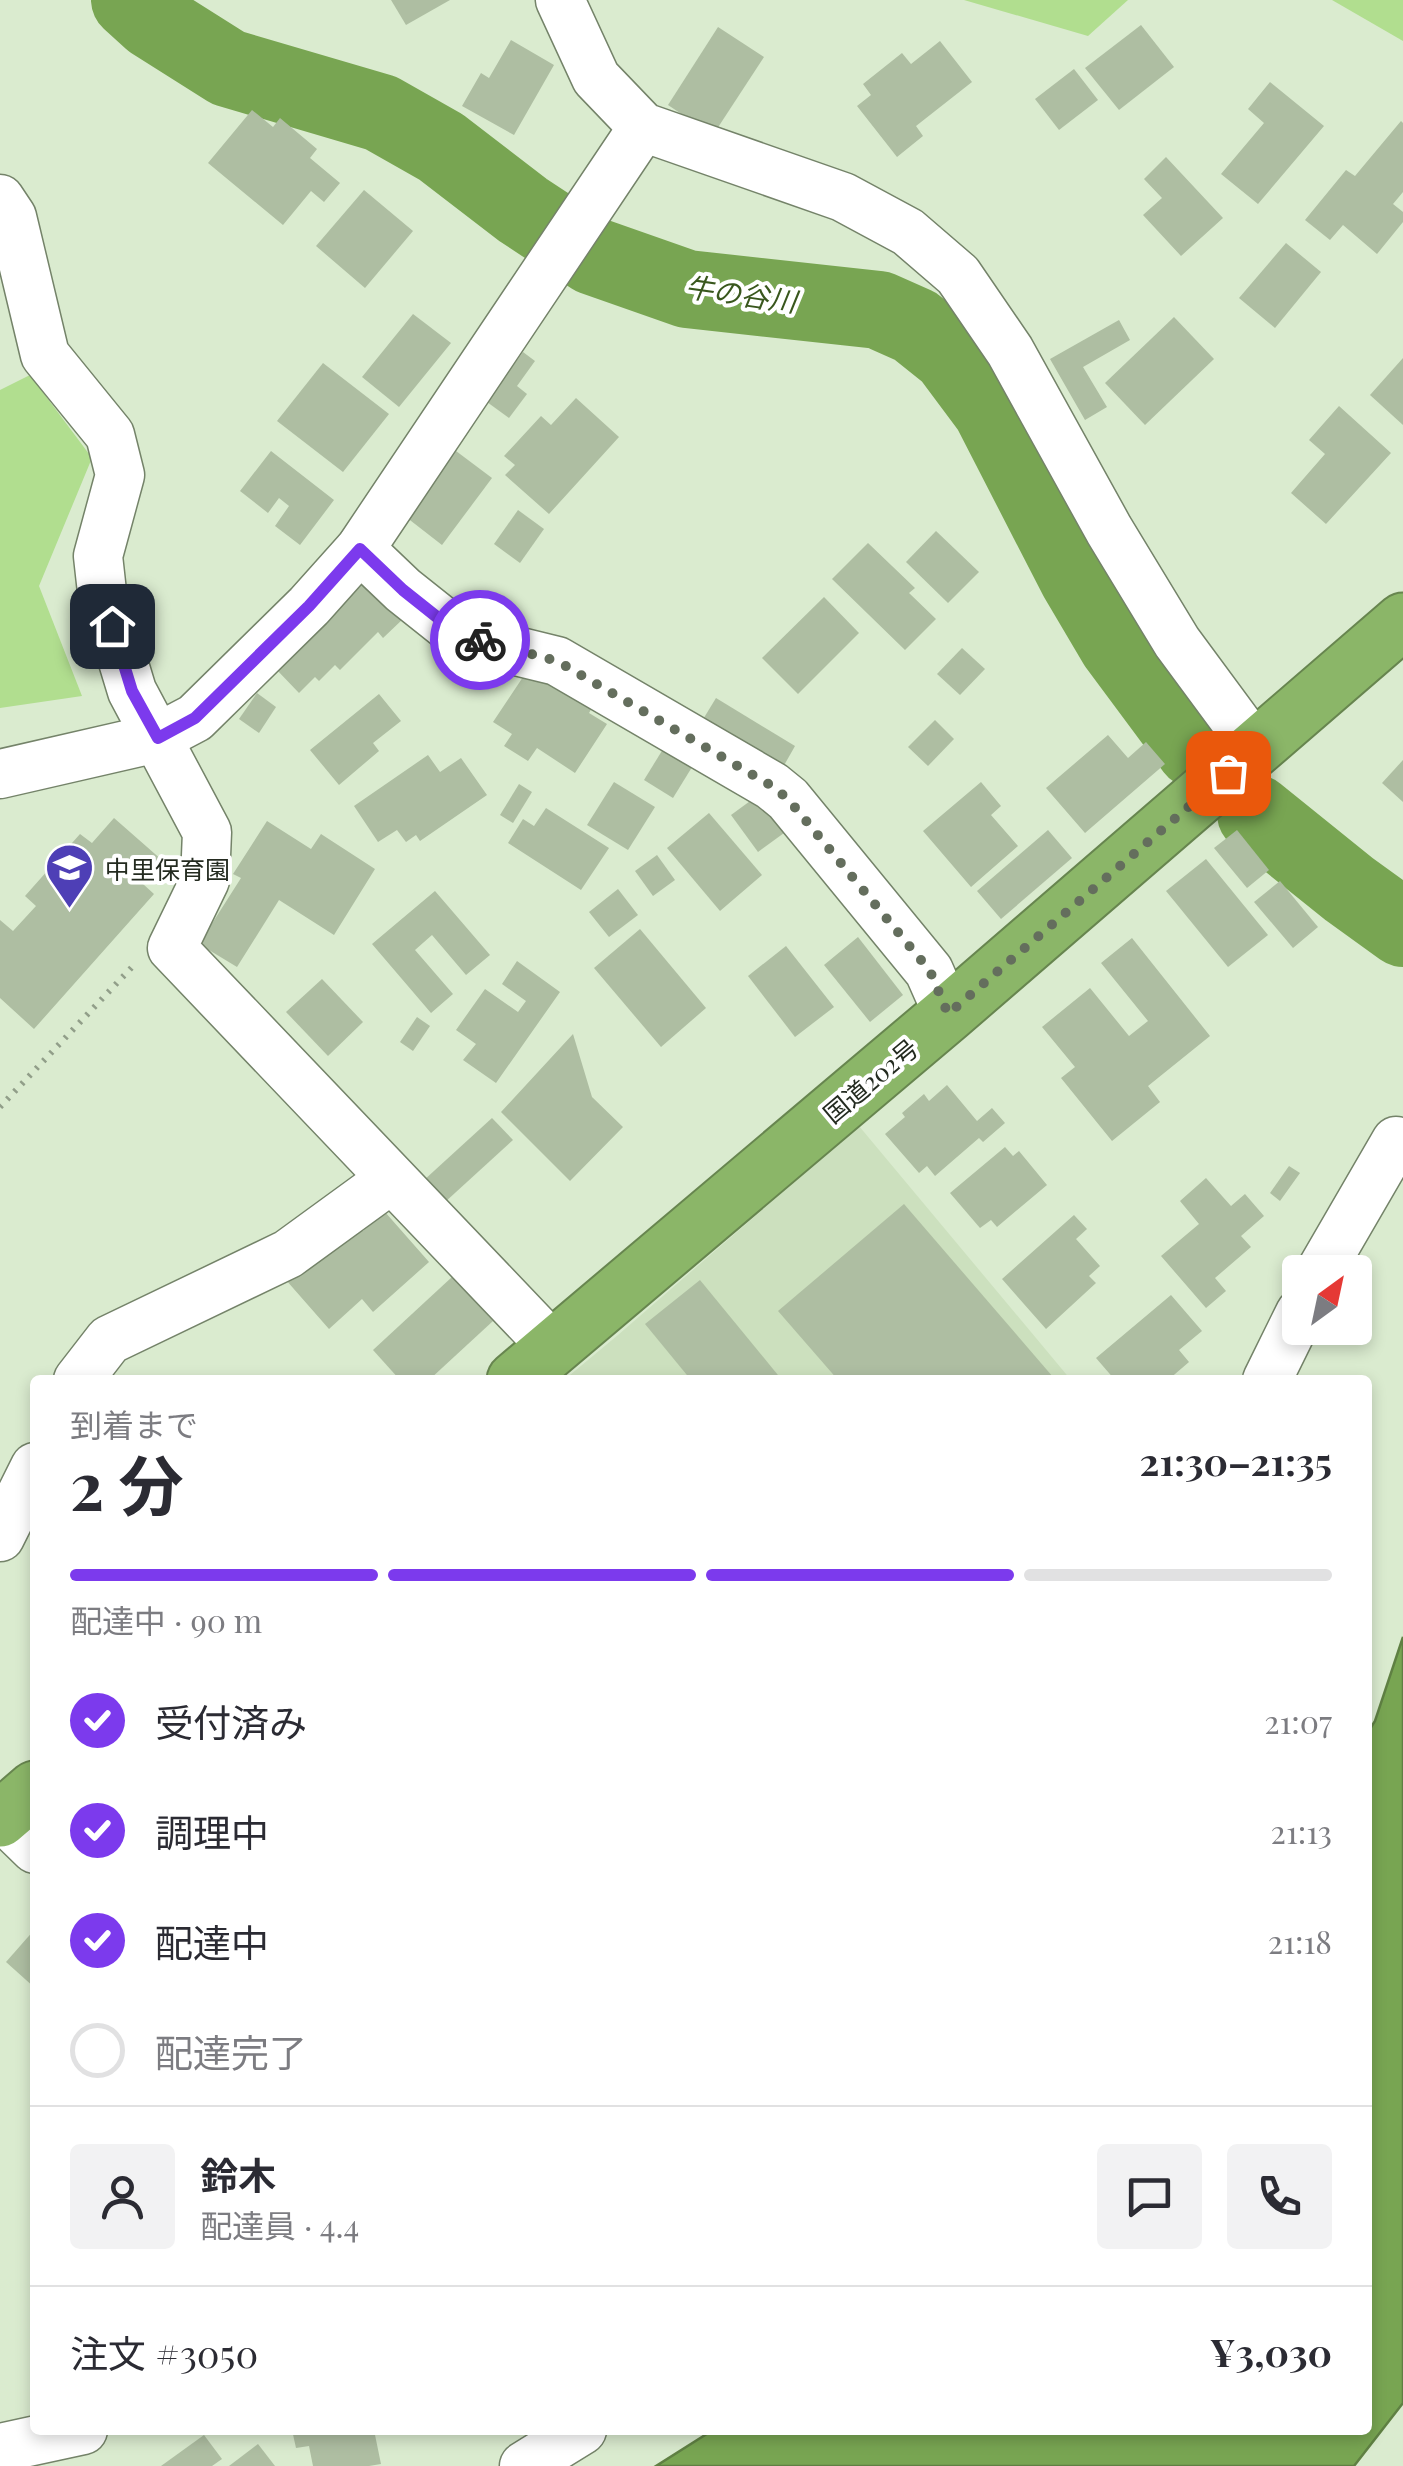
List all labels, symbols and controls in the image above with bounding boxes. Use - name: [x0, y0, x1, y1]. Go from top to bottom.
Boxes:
- water label: 牛の谷川: [683, 267, 802, 320]
- pin: [70, 584, 155, 669]
- courier: [430, 590, 530, 690]
- icon: home: [85, 599, 140, 654]
- icon: bike: [453, 613, 508, 668]
- pin: [1186, 731, 1271, 816]
- icon: bag: [1201, 746, 1256, 801]
- school or university icon: 中里保育園: [44, 842, 96, 910]
- place label: 中里保育園: [105, 852, 230, 885]
- street label: 国道202号: [816, 1031, 924, 1129]
- north arrow: [1282, 1255, 1372, 1345]
- map controls: [1282, 1255, 1372, 1345]
- text: 到着まで: [70, 1402, 198, 1445]
- text: 21:30–21:35: [1140, 1435, 1332, 1486]
- text: 2 分: [70, 1440, 183, 1526]
- text: 配達中 · 90 m: [70, 1598, 262, 1641]
- icon: check: [70, 1693, 125, 1748]
- text: 受付済み: [155, 1696, 307, 1747]
- text: 21:07: [1264, 1699, 1332, 1742]
- icon: check: [70, 1803, 125, 1858]
- text: 調理中: [155, 1806, 269, 1857]
- text: 21:13: [1271, 1809, 1332, 1852]
- icon: check: [70, 1913, 125, 1968]
- text: 配達中: [155, 1916, 269, 1967]
- text: 21:18: [1268, 1919, 1332, 1962]
- text: 配達完了: [155, 2026, 307, 2077]
- button: person: [70, 2144, 175, 2249]
- button: chat: [1097, 2144, 1202, 2249]
- button: phone: [1227, 2144, 1332, 2249]
- text: 鈴木: [200, 2149, 276, 2200]
- text: 配達員 · 4.4: [200, 2203, 359, 2246]
- text: ¥3,030: [1210, 2326, 1332, 2377]
- text: 注文 #3050: [70, 2327, 258, 2378]

